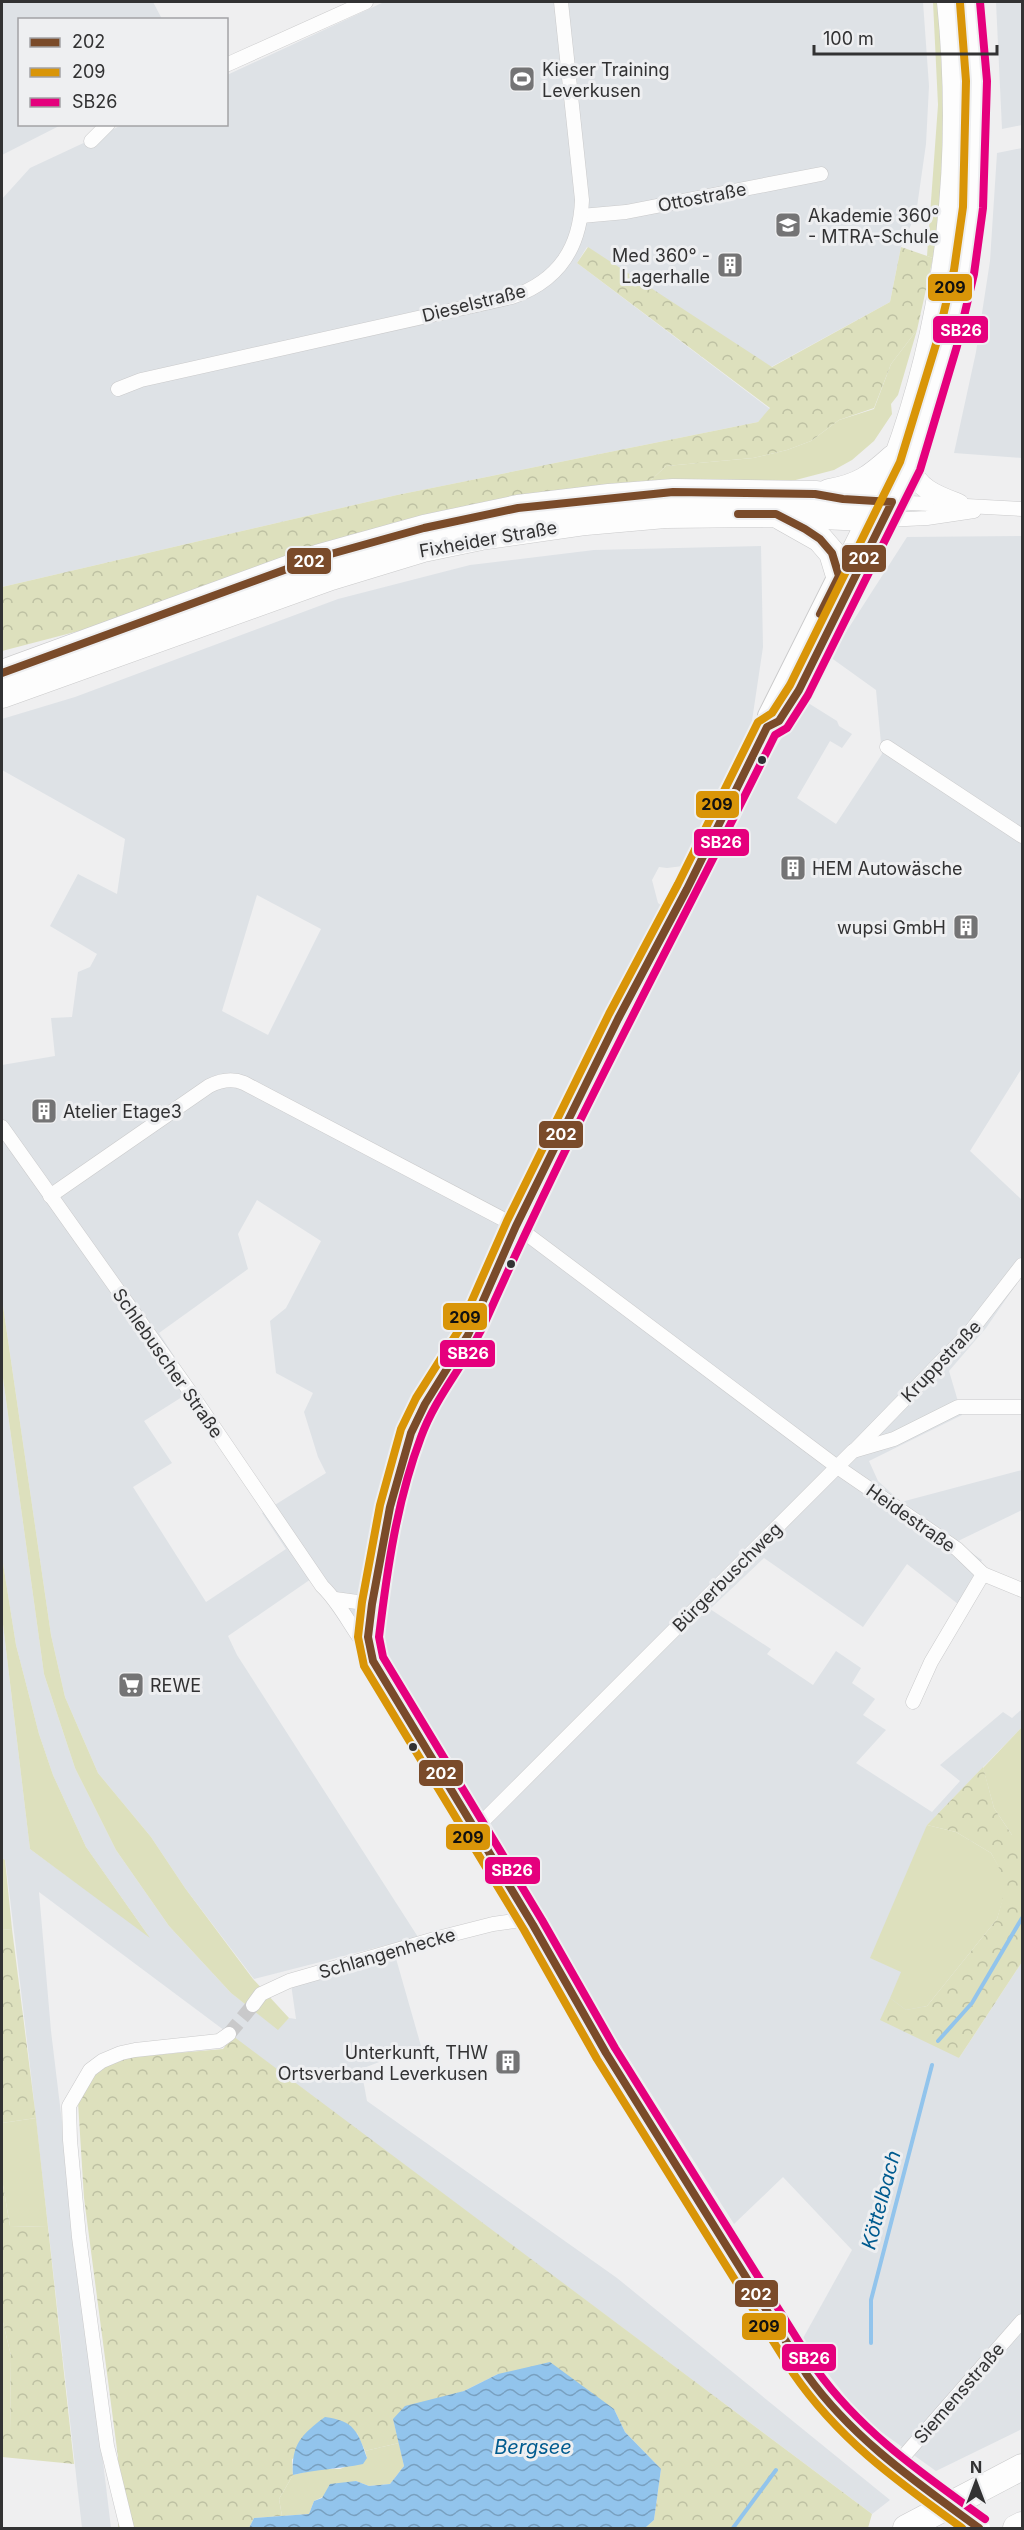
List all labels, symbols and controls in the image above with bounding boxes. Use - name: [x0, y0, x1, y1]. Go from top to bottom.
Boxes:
- legend: [18, 18, 228, 126]
- scale bar: [814, 18, 997, 56]
- text: 100 m: [823, 28, 874, 49]
- text: 202: [72, 31, 105, 52]
- place label: Kieser Training Leverkusen: [542, 59, 670, 101]
- text: 209: [72, 61, 106, 82]
- sports icon: Kieser Training Leverkusen: [507, 64, 537, 94]
- text: SB26: [72, 91, 117, 112]
- street label: Ottostraße: [656, 178, 748, 216]
- place label: Akademie 360° - MTRA-Schule: [808, 205, 939, 247]
- school or university icon: Akademie 360° - MTRA-Schule: [773, 210, 803, 240]
- place label: Med 360° - Lagerhalle: [612, 245, 710, 287]
- building icon: Med 360° - Lagerhalle: [715, 250, 745, 280]
- line badge: 209: [927, 273, 973, 302]
- text: 209: [934, 277, 966, 297]
- street label: Dieselstraße: [420, 280, 528, 326]
- line badge: SB26: [932, 315, 989, 344]
- text: SB26: [940, 320, 982, 340]
- street label: Fixheider Straße: [417, 517, 559, 561]
- line badge: 202: [841, 544, 887, 573]
- line badge: 202: [286, 547, 332, 575]
- text: 202: [849, 548, 879, 568]
- text: 202: [294, 551, 324, 571]
- unlabelled marker: [756, 754, 768, 766]
- line badge: 209: [695, 790, 740, 819]
- text: 209: [701, 794, 733, 814]
- line badge: SB26: [693, 828, 750, 857]
- text: SB26: [700, 832, 742, 852]
- building icon: HEM Autowäsche: [778, 853, 808, 883]
- place label: HEM Autowäsche: [812, 858, 963, 879]
- building icon: wupsi GmbH: [951, 912, 981, 942]
- place label: wupsi GmbH: [837, 917, 946, 938]
- building icon: Atelier Etage3: [29, 1096, 59, 1126]
- place label: Atelier Etage3: [63, 1101, 182, 1122]
- line badge: 202: [538, 1120, 584, 1149]
- text: 202: [546, 1124, 576, 1144]
- unlabelled marker: [505, 1258, 517, 1270]
- street label: Schlebuscher Straße: [108, 1284, 228, 1442]
- line badge: 209: [442, 1302, 488, 1331]
- text: 209: [449, 1307, 481, 1327]
- street label: Kruppstraße: [897, 1316, 985, 1406]
- line badge: SB26: [439, 1339, 496, 1368]
- text: SB26: [447, 1343, 489, 1363]
- street label: Heidestraße: [863, 1480, 959, 1556]
- street label: Bürgerbuschweg: [668, 1518, 786, 1636]
- supermarket icon: REWE: [116, 1670, 146, 1700]
- place label: REWE: [150, 1675, 201, 1696]
- unlabelled marker: [407, 1741, 419, 1753]
- line badge: 202: [418, 1759, 464, 1787]
- text: 202: [426, 1763, 456, 1783]
- line badge: 209: [445, 1823, 491, 1851]
- text: 209: [452, 1827, 484, 1847]
- line badge: SB26: [484, 1856, 541, 1885]
- text: SB26: [491, 1860, 533, 1880]
- street label: Schlangenhecke: [316, 1923, 458, 1983]
- place label: Unterkunft, THW Ortsverband Leverkusen: [278, 2042, 488, 2084]
- building icon: Unterkunft, THW Ortsverband Leverkusen: [493, 2047, 523, 2077]
- water label: Köttelbach: [856, 2148, 906, 2252]
- line badge: 202: [734, 2279, 779, 2308]
- text: 202: [741, 2284, 771, 2304]
- line badge: 209: [741, 2312, 787, 2341]
- text: 209: [748, 2316, 780, 2336]
- street label: Siemensstraße: [910, 2338, 1008, 2448]
- line badge: SB26: [781, 2343, 837, 2372]
- text: SB26: [788, 2348, 830, 2368]
- water label: Bergsee: [494, 2435, 572, 2459]
- north arrow: [946, 2452, 1006, 2512]
- text: N: [970, 2457, 982, 2477]

